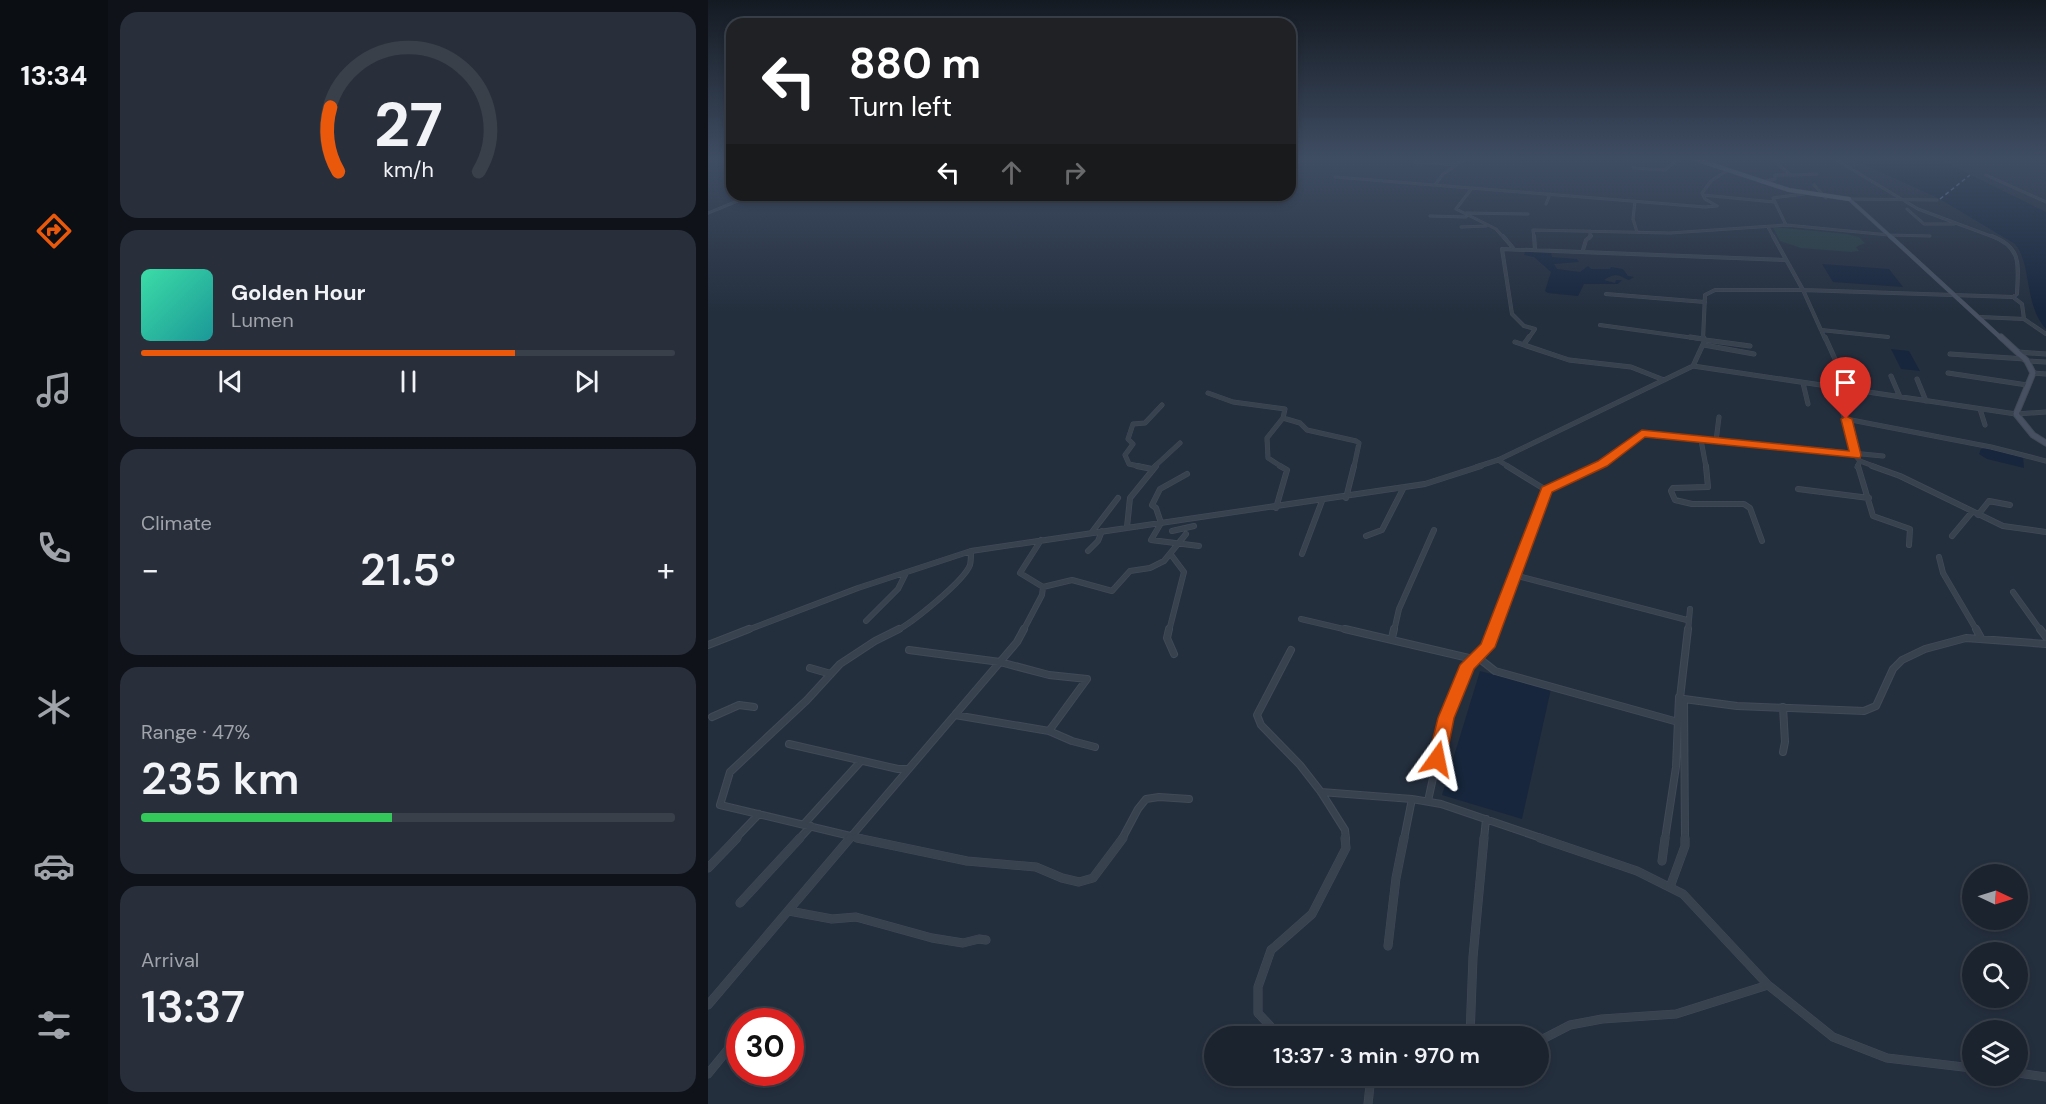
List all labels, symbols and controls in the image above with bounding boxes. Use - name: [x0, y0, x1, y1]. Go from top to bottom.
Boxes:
- text: 880 m: [849, 36, 981, 91]
- icon: left: [750, 42, 828, 120]
- text: 13:34: [21, 58, 87, 93]
- text: 27: [373, 84, 443, 165]
- text: Turn left: [849, 89, 952, 124]
- icon: left: [932, 156, 965, 189]
- icon: ahead: [995, 156, 1028, 189]
- icon: right: [1058, 156, 1091, 189]
- text: km/h: [383, 157, 433, 185]
- icon: directions: [33, 210, 75, 252]
- text: Golden Hour: [231, 278, 366, 307]
- text: Lumen: [231, 307, 294, 333]
- pin: [1820, 357, 1871, 419]
- icon: previous: [214, 365, 247, 398]
- icon: pause: [392, 365, 425, 398]
- icon: next: [570, 365, 603, 398]
- icon: arrive: [1829, 366, 1862, 399]
- icon: music: [33, 369, 75, 411]
- text: Climate: [141, 510, 212, 536]
- icon: phone: [33, 527, 75, 569]
- text: 21.5°: [360, 540, 456, 599]
- text: −: [141, 548, 159, 591]
- text: +: [657, 548, 675, 591]
- icon: climate: [33, 686, 75, 728]
- text: Range · 47%: [141, 719, 250, 745]
- position arrow: [1405, 727, 1469, 791]
- text: 235 km: [141, 749, 299, 808]
- icon: car: [33, 845, 75, 887]
- north arrow: [1962, 864, 2028, 930]
- map controls: [1962, 864, 2028, 1086]
- button: search: [1962, 942, 2028, 1008]
- text: Arrival: [141, 947, 199, 973]
- text: 13:37: [141, 977, 245, 1036]
- icon: filters: [33, 1004, 75, 1046]
- speed limit sign: 30: [726, 1008, 804, 1086]
- button: layers: [1962, 1020, 2028, 1086]
- text: 13:37 · 3 min · 970 m: [1273, 1041, 1480, 1070]

